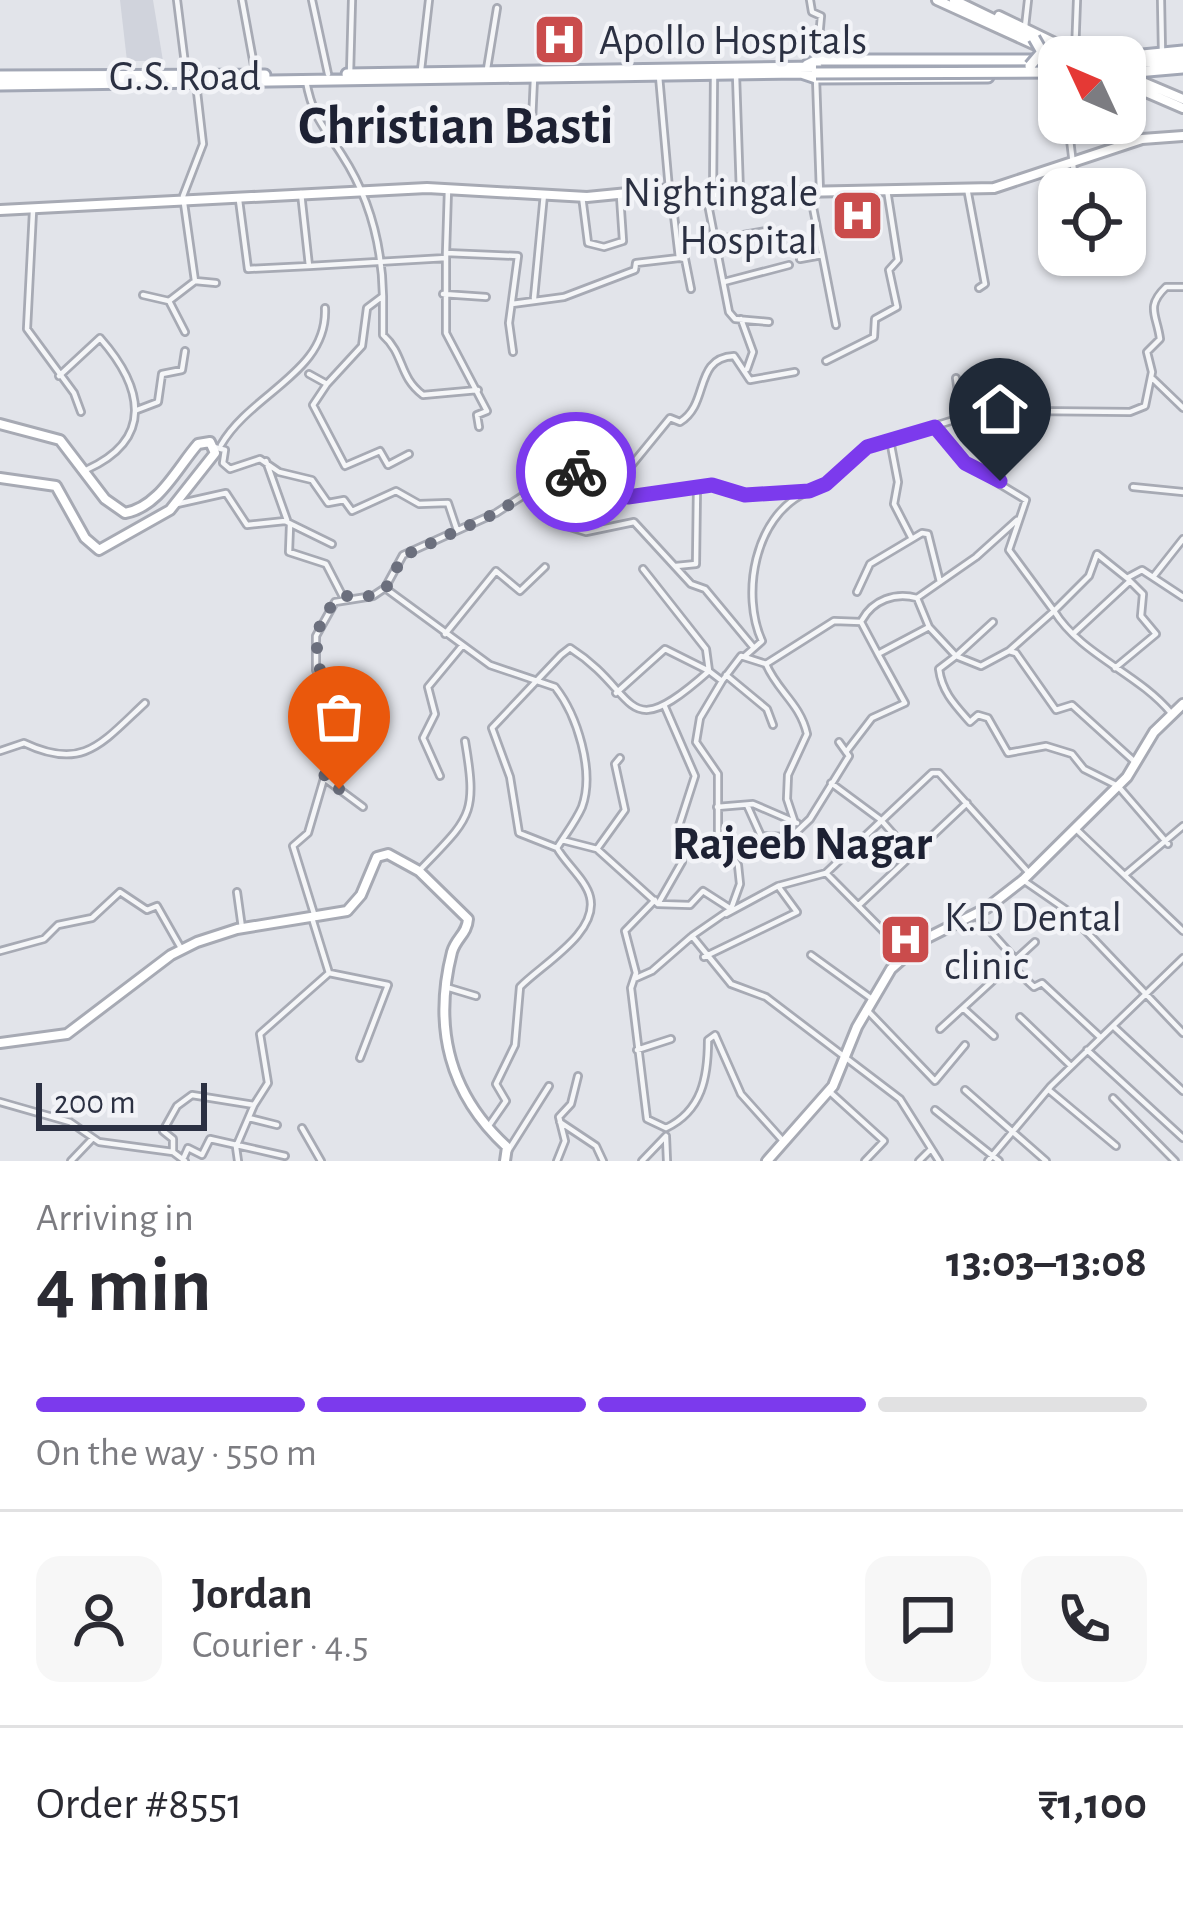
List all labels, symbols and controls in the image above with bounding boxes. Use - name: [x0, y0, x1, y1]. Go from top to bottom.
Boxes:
- hospital icon: Apollo Hospitals: [532, 11, 588, 67]
- place label: Apollo Hospitals: [599, 20, 867, 62]
- north arrow: [1038, 36, 1146, 144]
- map controls: [1038, 36, 1146, 276]
- street label: G.S. Road: [109, 56, 261, 98]
- district label: Christian Basti: [298, 100, 614, 154]
- button: locate: [1038, 168, 1146, 276]
- place label: Nightingale Hospital: [623, 172, 818, 262]
- hospital icon: Nightingale Hospital: [829, 187, 885, 243]
- pin: [949, 358, 1051, 481]
- icon: home: [967, 376, 1033, 442]
- courier: [516, 412, 636, 532]
- icon: bike: [543, 439, 609, 505]
- pin: [288, 666, 390, 789]
- icon: bag: [306, 684, 372, 750]
- district label: Rajeeb Nagar: [672, 821, 933, 869]
- place label: K.D Dental clinic: [944, 897, 1122, 987]
- hospital icon: K.D Dental clinic: [877, 912, 933, 968]
- scale bar: [36, 1077, 207, 1130]
- text: 200 m: [54, 1087, 136, 1120]
- text: Arriving in: [36, 1199, 194, 1238]
- text: 13:03–13:08: [946, 1240, 1147, 1285]
- text: 4 min: [36, 1248, 212, 1326]
- text: On the way · 550 m: [36, 1434, 317, 1473]
- button: person: [36, 1556, 162, 1682]
- button: chat: [865, 1556, 991, 1682]
- button: phone: [1021, 1556, 1147, 1682]
- text: Jordan: [192, 1572, 313, 1617]
- text: Courier · 4.5: [192, 1626, 369, 1665]
- text: Order #8551: [36, 1782, 243, 1827]
- text: ₹1,100: [1039, 1782, 1147, 1827]

